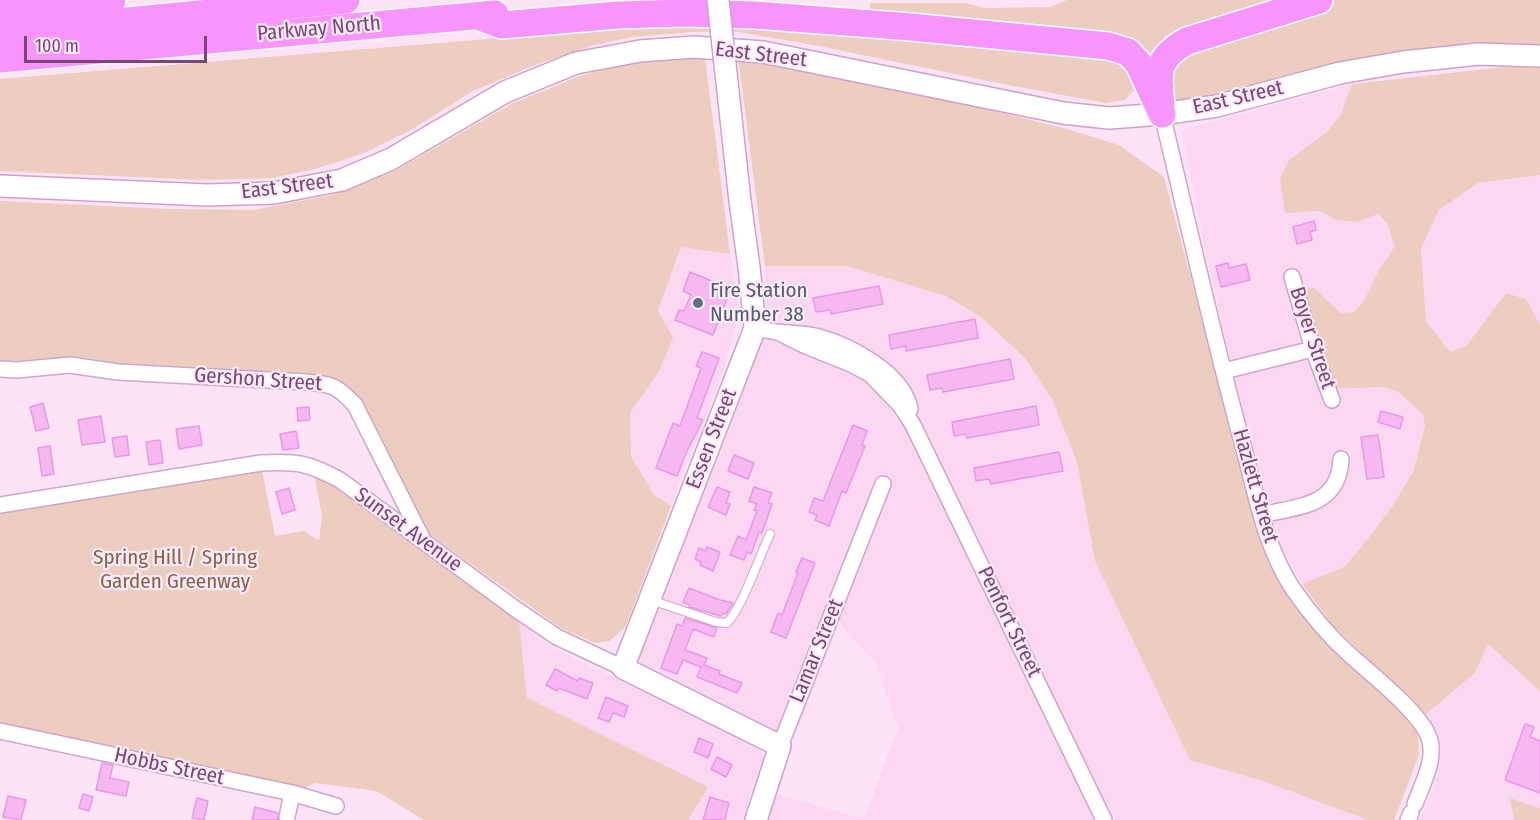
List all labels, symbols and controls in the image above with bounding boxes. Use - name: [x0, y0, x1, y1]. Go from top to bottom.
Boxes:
- street label: Parkway North: [256, 11, 382, 47]
- scale bar: [27, 24, 210, 62]
- text: 100 m: [35, 35, 79, 57]
- street label: East Street: [714, 37, 808, 73]
- street label: East Street: [1190, 75, 1286, 121]
- street label: East Street: [240, 169, 334, 205]
- place label: Fire Station Number 38: [710, 278, 808, 328]
- street label: Boyer Street: [1284, 284, 1340, 392]
- marker: Fire Station Number 38: [691, 296, 705, 310]
- street label: Gershon Street: [193, 363, 323, 397]
- street label: Essen Street: [681, 385, 743, 493]
- street label: Hazlett Street: [1227, 426, 1283, 546]
- street label: Sunset Avenue: [349, 483, 467, 577]
- park label: Spring Hill / Spring Garden Greenway: [93, 545, 257, 595]
- street label: Penfort Street: [971, 563, 1047, 681]
- street label: Lamar Street: [785, 595, 849, 707]
- street label: Hobbs Street: [112, 743, 226, 791]

